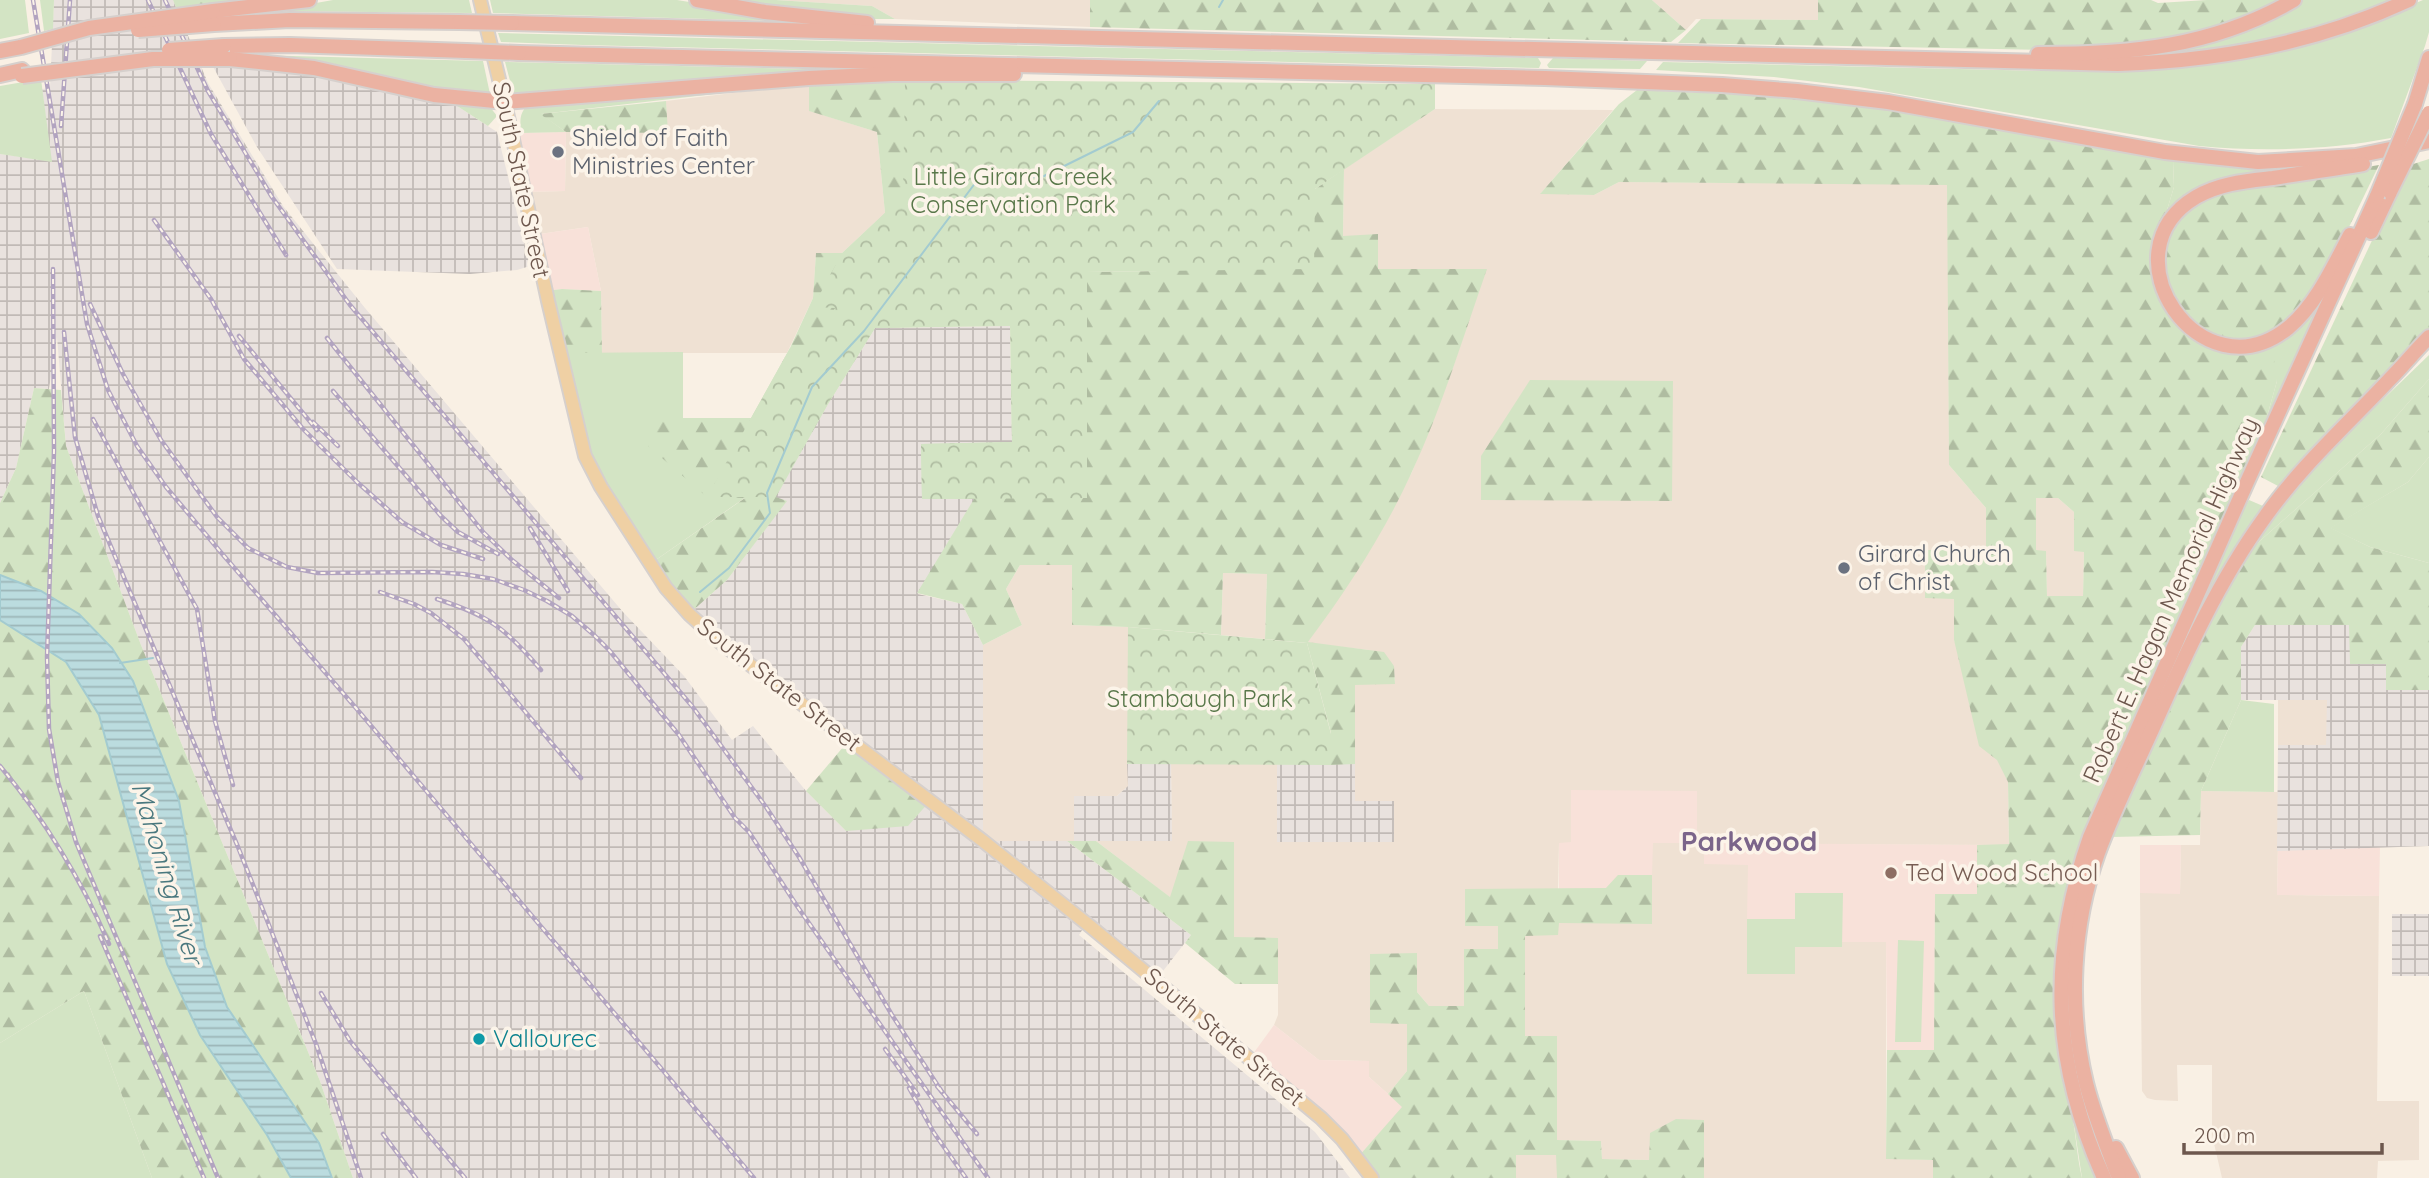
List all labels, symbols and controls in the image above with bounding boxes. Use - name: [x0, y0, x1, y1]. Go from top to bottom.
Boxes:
- street label: South State Street: [487, 79, 557, 281]
- place label: Shield of Faith Ministries Center: [572, 122, 755, 180]
- marker: Shield of Faith Ministries Center: [550, 144, 566, 160]
- park label: Little Girard Creek Conservation Park: [910, 161, 1116, 219]
- street label: Robert E. Hagan Memorial Highway: [2076, 412, 2264, 787]
- place label: Girard Church of Christ: [1858, 538, 2011, 596]
- marker: Girard Church of Christ: [1836, 560, 1852, 576]
- street label: South State Street: [692, 611, 868, 758]
- park label: Stambaugh Park: [1107, 683, 1293, 713]
- water label: Mahoning River: [124, 778, 212, 970]
- district label: Parkwood: [1681, 823, 1817, 858]
- place label: Ted Wood School: [1905, 857, 2098, 887]
- marker: Ted Wood School: [1883, 865, 1899, 881]
- street label: South State Street: [1138, 961, 1311, 1112]
- place label: Vallourec: [493, 1023, 597, 1053]
- marker: Vallourec: [471, 1031, 487, 1047]
- scale bar: [2184, 1112, 2382, 1156]
- text: 200 m: [2194, 1122, 2256, 1148]

